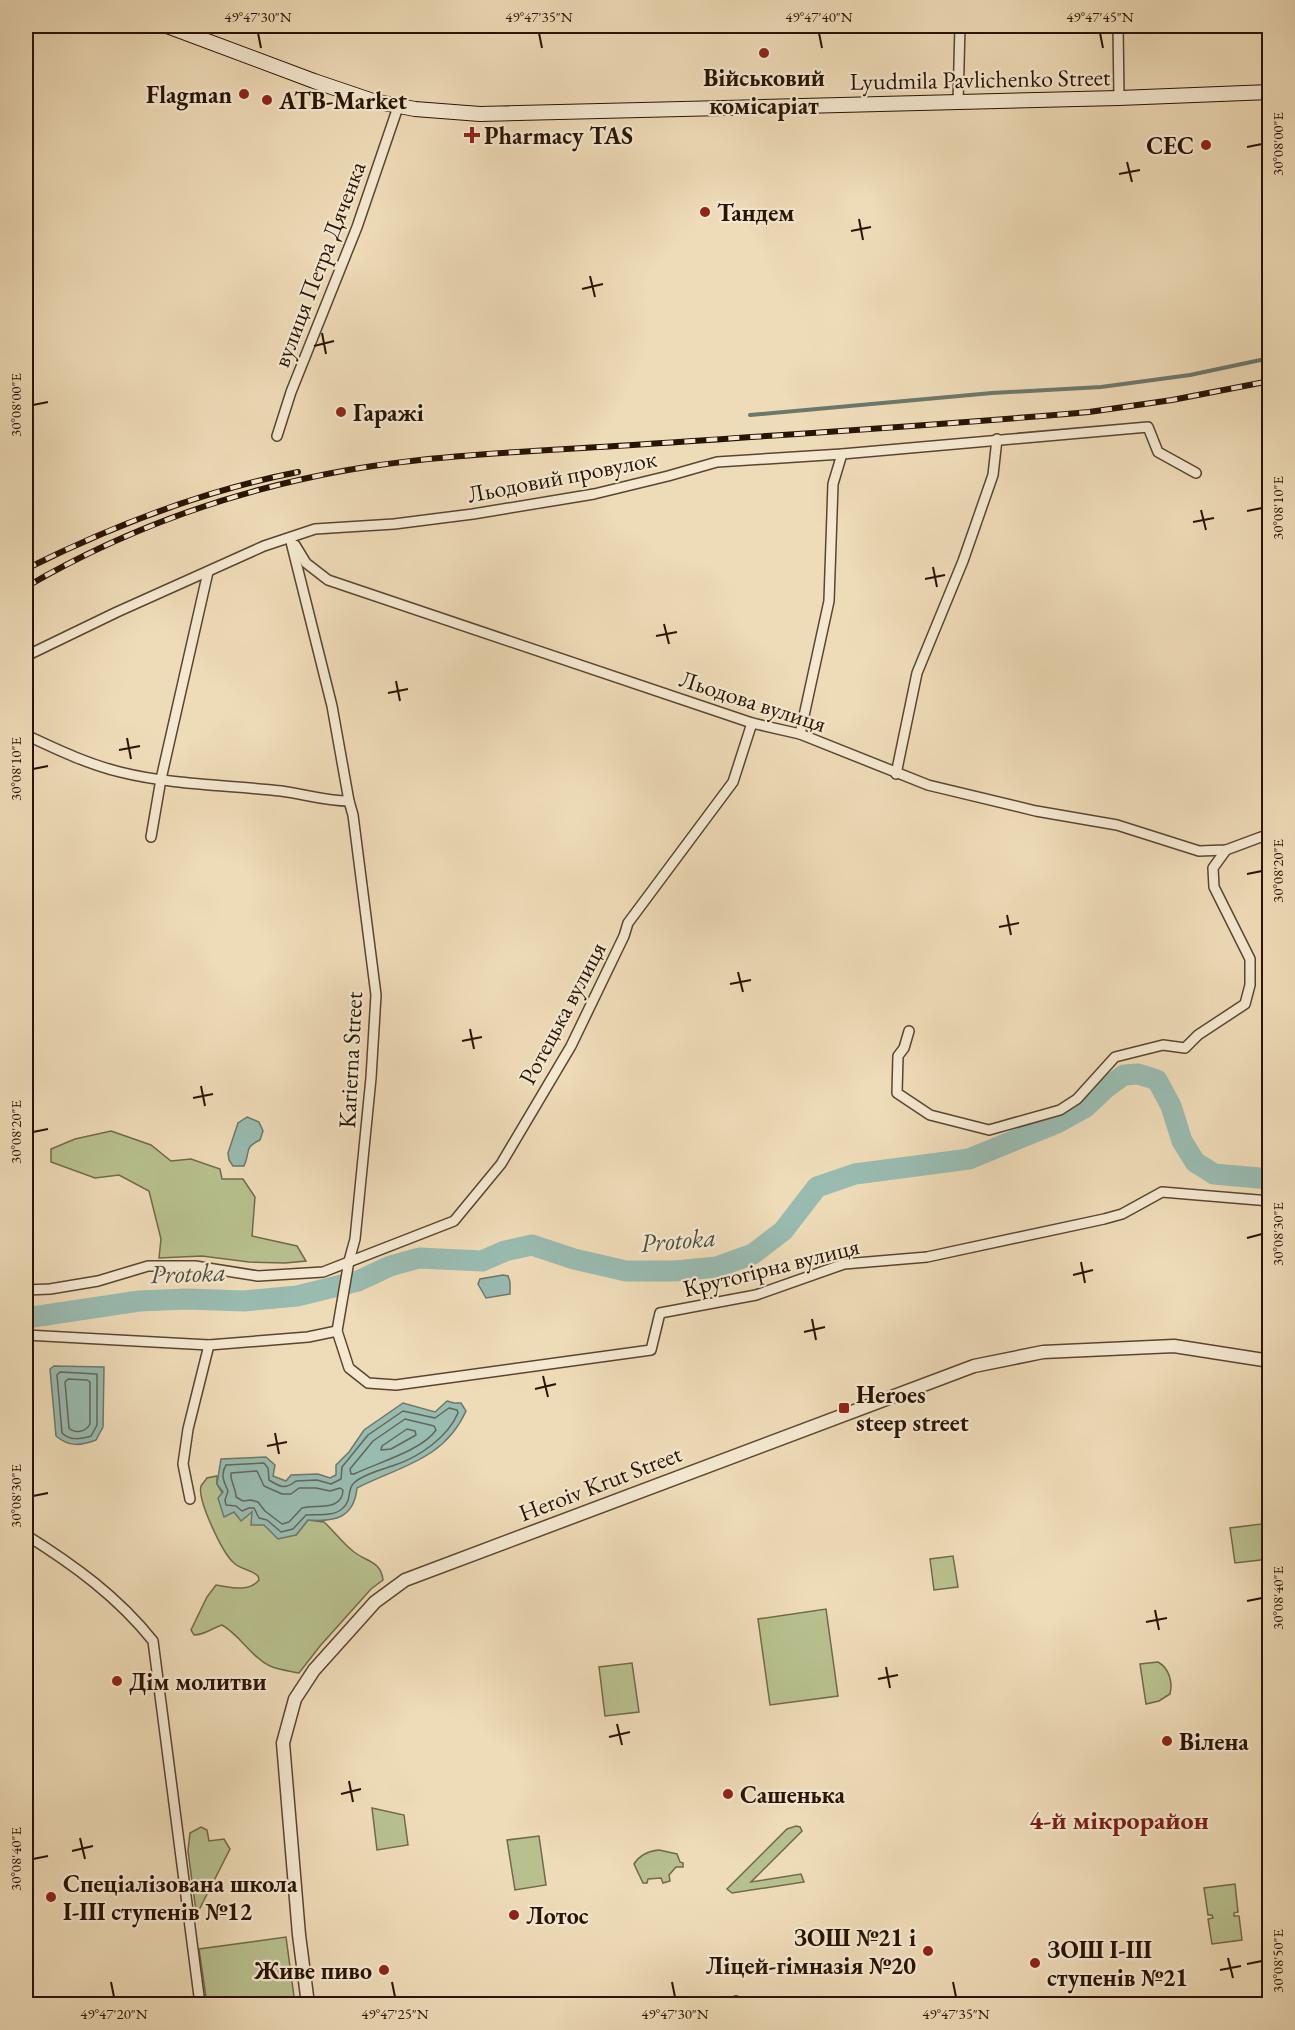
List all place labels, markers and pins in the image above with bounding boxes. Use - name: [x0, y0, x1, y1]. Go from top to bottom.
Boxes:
- marker: Військовий комісаріат: [757, 46, 771, 60]
- place label: Військовий комісаріат: [703, 62, 825, 121]
- place label: Flagman: [146, 79, 232, 111]
- place label: ATB-Market: [278, 85, 407, 116]
- marker: Flagman: [237, 87, 251, 101]
- marker: ATB-Market: [260, 93, 274, 107]
- place label: Pharmacy TAS: [484, 120, 633, 152]
- marker: Pharmacy TAS: [465, 128, 479, 142]
- place label: СЕС: [1146, 130, 1194, 161]
- marker: СЕС: [1199, 138, 1213, 152]
- place label: Тандем: [717, 197, 794, 228]
- marker: Тандем: [698, 205, 712, 219]
- place label: Гаражі: [353, 397, 424, 428]
- marker: Гаражі: [334, 405, 348, 419]
- place label: Heroes steep street: [856, 1379, 969, 1438]
- marker: Heroes steep street: [837, 1401, 851, 1415]
- place label: Дім молитви: [129, 1666, 267, 1697]
- marker: Дім молитви: [110, 1674, 124, 1688]
- place label: Вілена: [1179, 1726, 1249, 1757]
- marker: Вілена: [1160, 1734, 1174, 1748]
- place label: Сашенька: [740, 1779, 845, 1810]
- marker: Сашенька: [721, 1787, 735, 1801]
- place label: Спеціалізована школа І-ІІІ ступенів №12: [63, 1868, 298, 1928]
- marker: Спеціалізована школа І-ІІІ ступенів №12: [44, 1890, 58, 1904]
- place label: Лотос: [526, 1900, 589, 1931]
- marker: Лотос: [507, 1908, 521, 1922]
- place label: ЗОШ №21 і Ліцей-гімназія №20: [706, 1922, 916, 1981]
- place label: ЗОШ І-ІІІ ступенів №21: [1047, 1934, 1188, 1994]
- marker: ЗОШ №21 і Ліцей-гімназія №20: [921, 1944, 935, 1958]
- place label: Живе пиво: [253, 1955, 372, 1986]
- marker: ЗОШ І-ІІІ ступенів №21: [1028, 1956, 1042, 1970]
- marker: Живе пиво: [377, 1963, 391, 1977]

